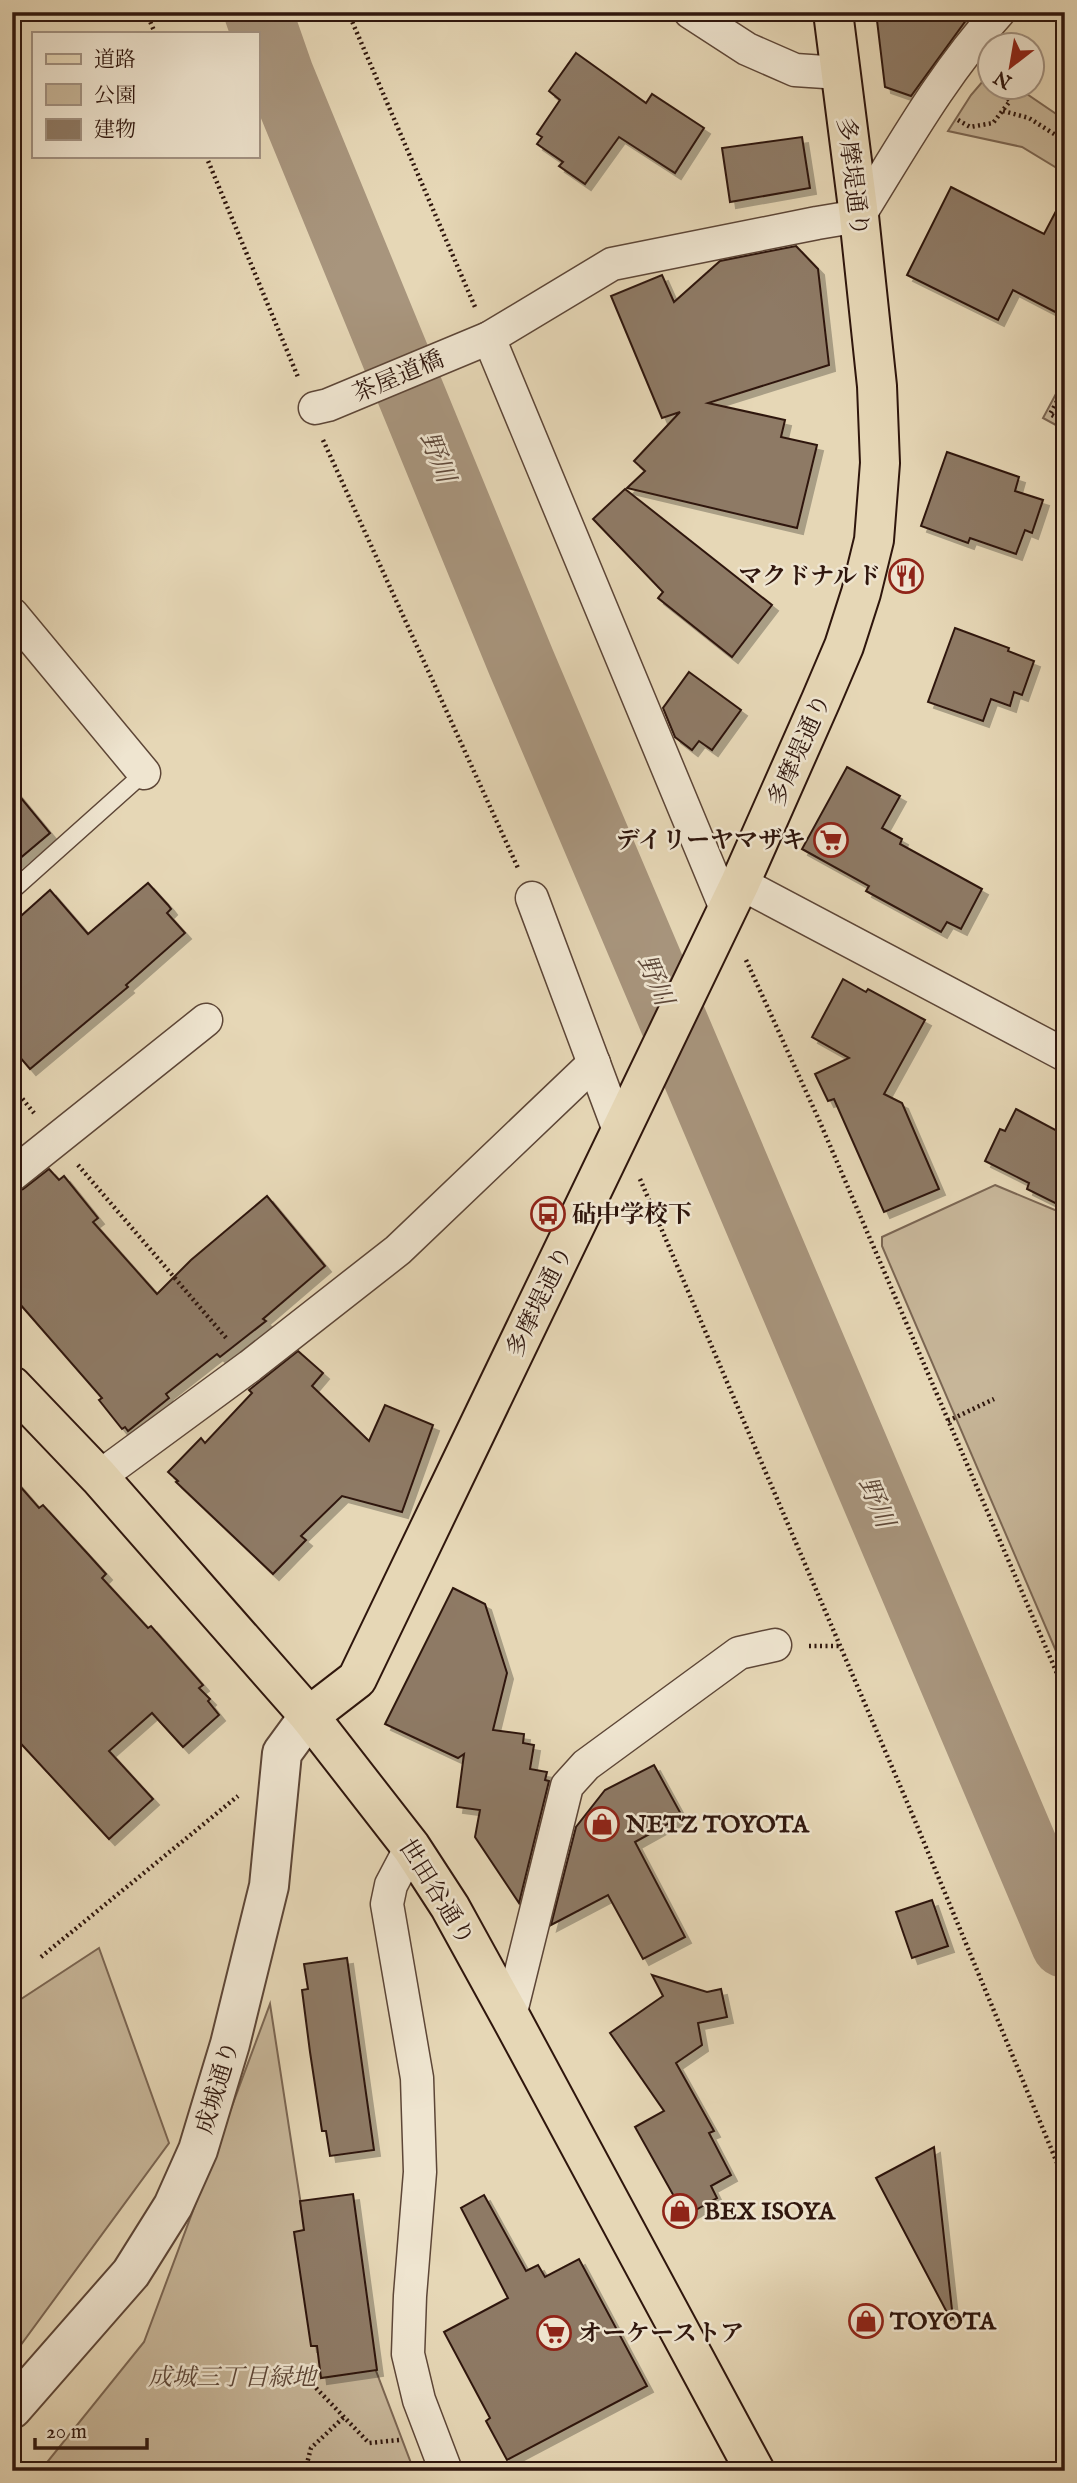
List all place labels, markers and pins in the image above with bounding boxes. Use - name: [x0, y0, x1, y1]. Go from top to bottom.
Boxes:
- restaurant icon: マクドナルド: [887, 557, 925, 595]
- place label: マクドナルド: [738, 562, 881, 593]
- supermarket icon: デイリーヤマザキ: [812, 821, 850, 859]
- place label: デイリーヤマザキ: [616, 826, 806, 857]
- bus stop icon: 砧中学校下: [529, 1195, 567, 1233]
- place label: 砧中学校下: [572, 1200, 692, 1231]
- shop icon: NETZ TOYOTA: [583, 1805, 621, 1843]
- place label: NETZ TOYOTA: [625, 1810, 811, 1841]
- shop icon: BEX ISOYA: [661, 2192, 699, 2230]
- place label: BEX ISOYA: [704, 2197, 837, 2228]
- shop icon: TOYOTA: [847, 2302, 885, 2340]
- place label: TOYOTA: [889, 2307, 998, 2338]
- supermarket icon: オーケーストア: [535, 2314, 573, 2352]
- place label: オーケーストア: [578, 2319, 744, 2350]

